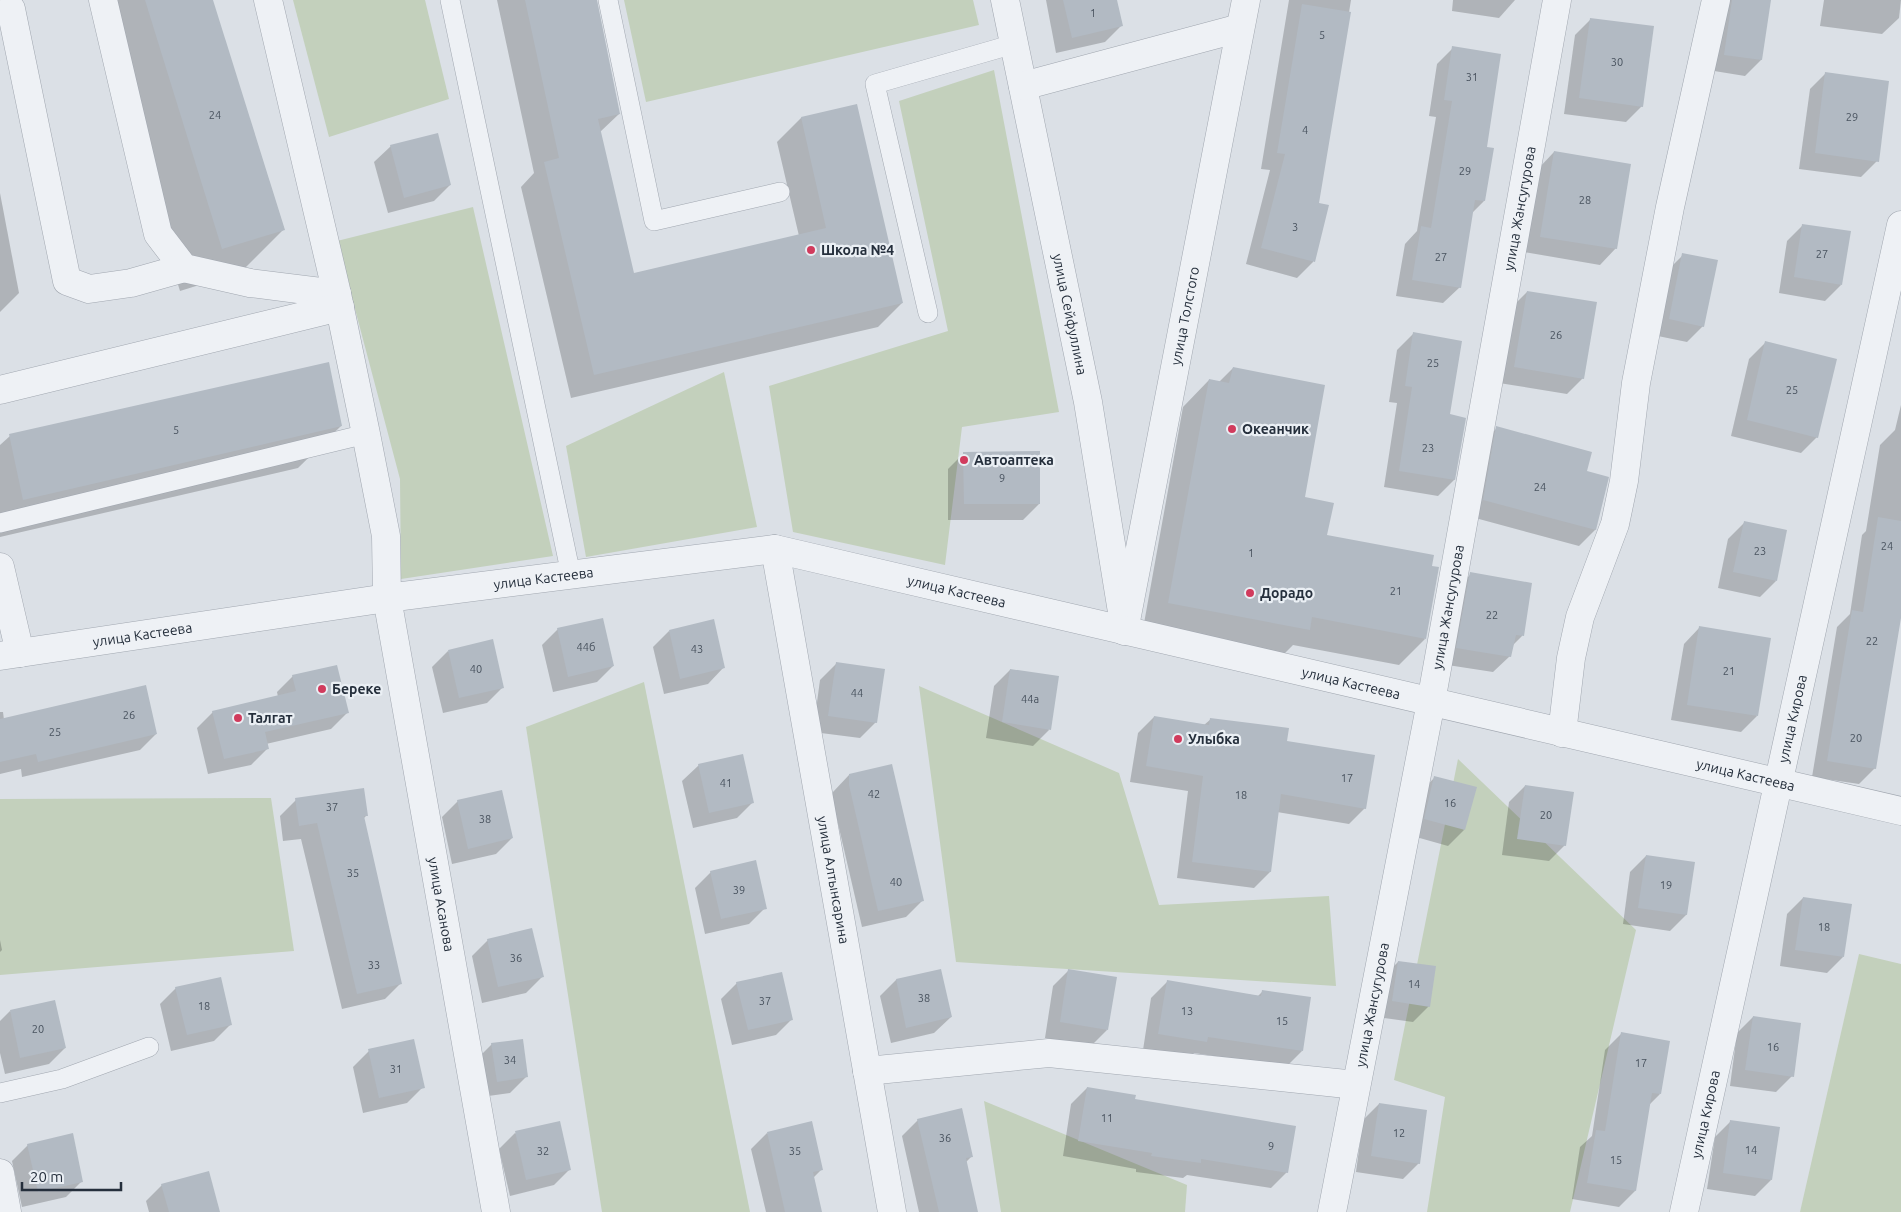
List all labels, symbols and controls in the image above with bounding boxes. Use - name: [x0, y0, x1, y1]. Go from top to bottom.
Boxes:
- house number: 1: [1090, 7, 1096, 19]
- house number: 5: [1319, 29, 1325, 41]
- house number: 30: [1611, 56, 1623, 68]
- house number: 31: [1466, 71, 1478, 83]
- house number: 24: [209, 109, 221, 121]
- house number: 29: [1846, 111, 1858, 123]
- house number: 4: [1302, 124, 1308, 136]
- street label: улица Жансугурова: [1501, 145, 1539, 272]
- house number: 29: [1459, 165, 1471, 177]
- house number: 28: [1579, 194, 1591, 206]
- house number: 3: [1292, 221, 1298, 233]
- place label: Школа №4: [821, 242, 894, 258]
- marker: Школа №4: [805, 244, 817, 256]
- house number: 27: [1816, 248, 1828, 260]
- house number: 27: [1435, 251, 1447, 263]
- street label: улица Сейфуллина: [1050, 252, 1090, 376]
- street label: улица Толстого: [1168, 265, 1202, 366]
- house number: 26: [1550, 329, 1562, 341]
- house number: 25: [1427, 357, 1439, 369]
- house number: 25: [1786, 384, 1798, 396]
- place label: Океанчик: [1242, 421, 1309, 437]
- marker: Океанчик: [1226, 423, 1238, 435]
- house number: 5: [173, 424, 179, 436]
- house number: 23: [1422, 442, 1434, 454]
- place label: Автоаптека: [974, 452, 1054, 468]
- marker: Автоаптека: [958, 454, 970, 466]
- house number: 9: [999, 472, 1005, 484]
- house number: 24: [1534, 481, 1546, 493]
- house number: 24: [1881, 540, 1893, 552]
- street label: улица Жансугурова: [1429, 543, 1467, 671]
- house number: 23: [1754, 545, 1766, 557]
- house number: 1: [1248, 547, 1254, 559]
- street label: улица Кастеева: [493, 564, 594, 592]
- street label: улица Кастеева: [906, 572, 1008, 610]
- place label: Дорадо: [1260, 585, 1313, 601]
- house number: 21: [1390, 585, 1402, 597]
- marker: Дорадо: [1244, 587, 1256, 599]
- house number: 22: [1486, 609, 1498, 621]
- street label: улица Кастеева: [91, 619, 193, 650]
- house number: 22: [1866, 635, 1878, 647]
- house number: 44б: [577, 641, 595, 653]
- house number: 43: [691, 643, 703, 655]
- house number: 40: [470, 663, 482, 675]
- street label: улица Кастеева: [1300, 664, 1402, 702]
- house number: 21: [1723, 665, 1735, 677]
- street label: улица Кирова: [1775, 673, 1810, 764]
- place label: Береке: [332, 681, 381, 697]
- marker: Береке: [316, 683, 328, 695]
- house number: 44: [851, 687, 863, 699]
- house number: 44а: [1021, 693, 1039, 705]
- house number: 26: [123, 709, 135, 721]
- place label: Талгат: [248, 710, 293, 726]
- marker: Талгат: [232, 712, 244, 724]
- house number: 25: [49, 726, 61, 738]
- place label: Улыбка: [1188, 731, 1240, 747]
- house number: 20: [1850, 732, 1862, 744]
- marker: Улыбка: [1172, 733, 1184, 745]
- street label: улица Кастеева: [1695, 756, 1796, 794]
- house number: 17: [1341, 772, 1353, 784]
- house number: 41: [720, 777, 732, 789]
- house number: 42: [868, 788, 880, 800]
- house number: 18: [1235, 789, 1247, 801]
- house number: 16: [1444, 797, 1456, 809]
- house number: 37: [326, 801, 338, 813]
- house number: 20: [1540, 809, 1552, 821]
- house number: 38: [479, 813, 491, 825]
- street label: улица Алтынсарина: [814, 815, 853, 945]
- street label: улица Асанова: [425, 856, 458, 953]
- house number: 35: [347, 867, 359, 879]
- house number: 40: [890, 876, 902, 888]
- house number: 19: [1660, 879, 1672, 891]
- house number: 39: [733, 884, 745, 896]
- house number: 18: [1818, 921, 1830, 933]
- street label: улица Жансугурова: [1352, 941, 1392, 1068]
- house number: 36: [510, 952, 522, 964]
- house number: 33: [368, 959, 380, 971]
- house number: 14: [1408, 978, 1420, 990]
- house number: 38: [918, 992, 930, 1004]
- house number: 37: [759, 995, 771, 1007]
- house number: 18: [198, 1000, 210, 1012]
- house number: 13: [1181, 1005, 1193, 1017]
- house number: 15: [1276, 1015, 1288, 1027]
- house number: 20: [32, 1023, 44, 1035]
- house number: 16: [1767, 1041, 1779, 1053]
- house number: 34: [504, 1054, 516, 1066]
- house number: 17: [1635, 1057, 1647, 1069]
- house number: 31: [390, 1063, 402, 1075]
- street label: улица Кирова: [1688, 1069, 1723, 1160]
- house number: 11: [1101, 1112, 1113, 1124]
- house number: 12: [1393, 1127, 1405, 1139]
- house number: 36: [939, 1132, 951, 1144]
- house number: 9: [1268, 1140, 1274, 1152]
- house number: 14: [1745, 1144, 1757, 1156]
- house number: 32: [537, 1145, 549, 1157]
- house number: 35: [789, 1145, 801, 1157]
- house number: 15: [1610, 1154, 1622, 1166]
- scale bar: [22, 1160, 121, 1192]
- text: 20 m: [30, 1168, 63, 1185]

